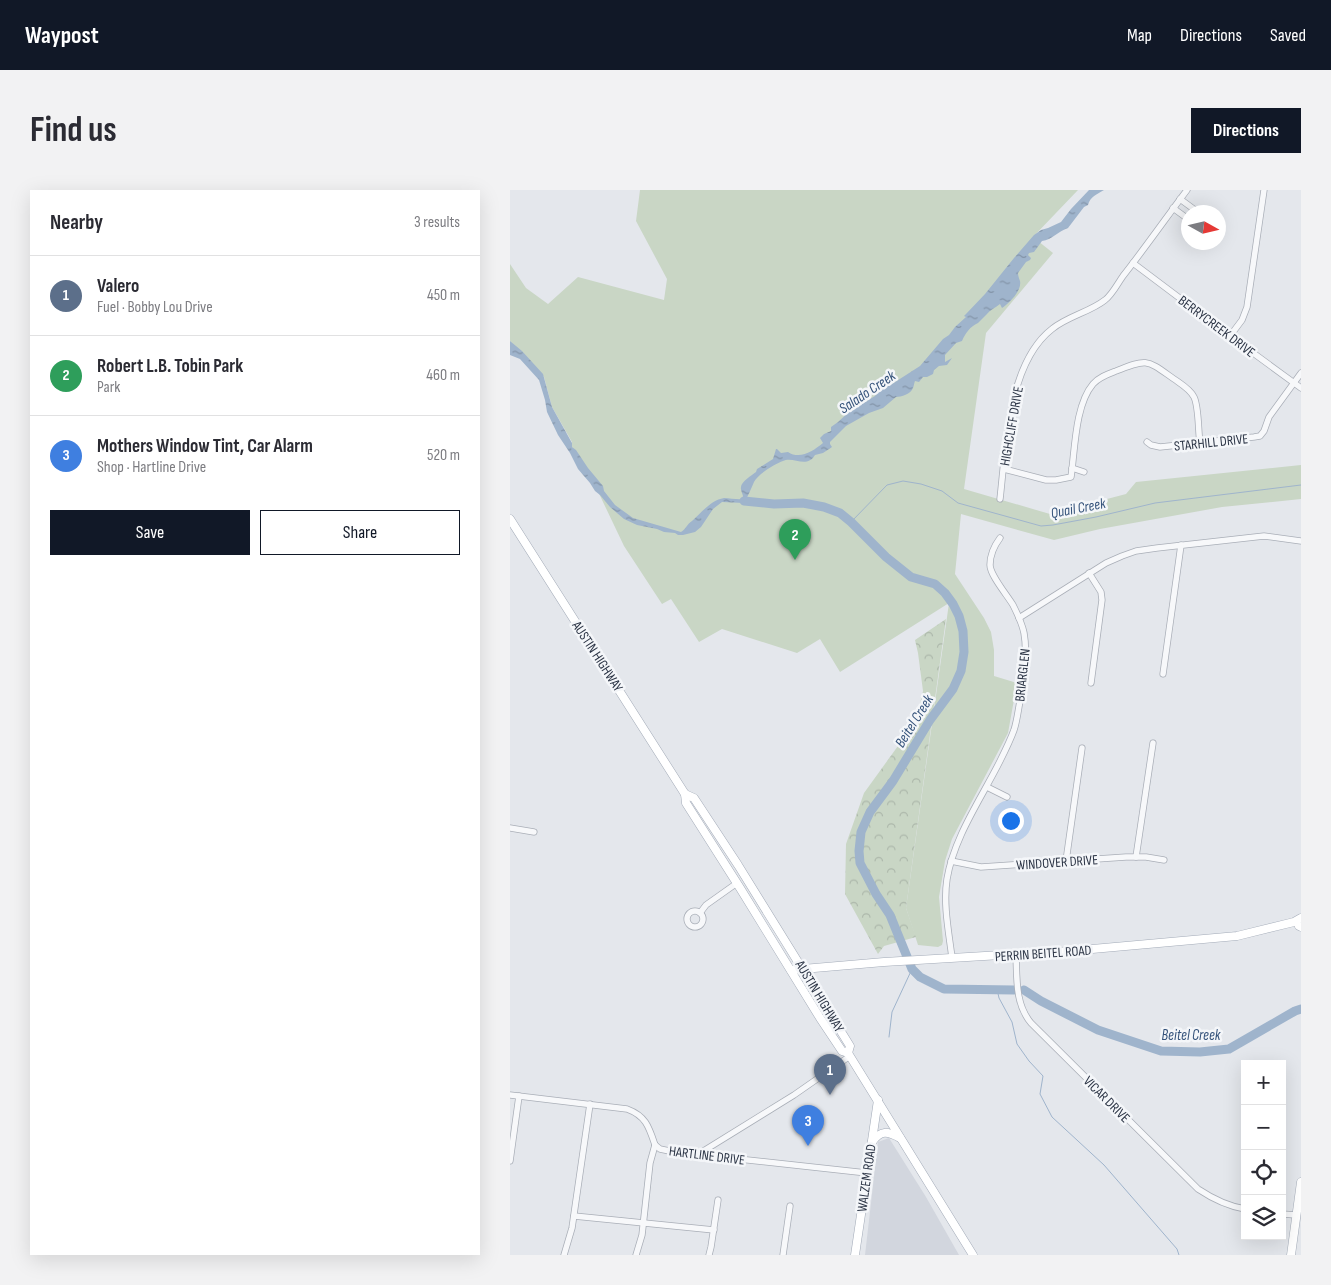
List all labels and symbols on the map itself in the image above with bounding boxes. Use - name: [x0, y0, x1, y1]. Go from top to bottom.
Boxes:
- north arrow: [1181, 205, 1226, 250]
- street label: BERRYCREEK DRIVE: [1175, 292, 1259, 361]
- water label: Salado Creek: [835, 366, 900, 418]
- street label: HIGHCLIFF DRIVE: [996, 385, 1027, 467]
- street label: STARHILL DRIVE: [1173, 430, 1249, 455]
- water label: Quail Creek: [1049, 494, 1108, 523]
- pin: 2: [779, 519, 811, 560]
- street label: AUSTIN HIGHWAY: [568, 617, 627, 695]
- street label: BRIARGLEN: [1011, 648, 1034, 702]
- water label: Beitel Creek: [891, 691, 938, 751]
- your location: [998, 808, 1024, 834]
- street label: WINDOVER DRIVE: [1016, 851, 1099, 874]
- street label: PERRIN BEITEL ROAD: [994, 942, 1092, 965]
- street label: AUSTIN HIGHWAY: [791, 956, 848, 1035]
- water label: Beitel Creek: [1162, 1026, 1221, 1045]
- pin: 1: [814, 1054, 846, 1095]
- street label: VICAR DRIVE: [1080, 1073, 1134, 1126]
- pin: 3: [792, 1105, 824, 1146]
- street label: HARTLINE DRIVE: [668, 1142, 746, 1169]
- street label: WALZEM ROAD: [853, 1143, 880, 1213]

